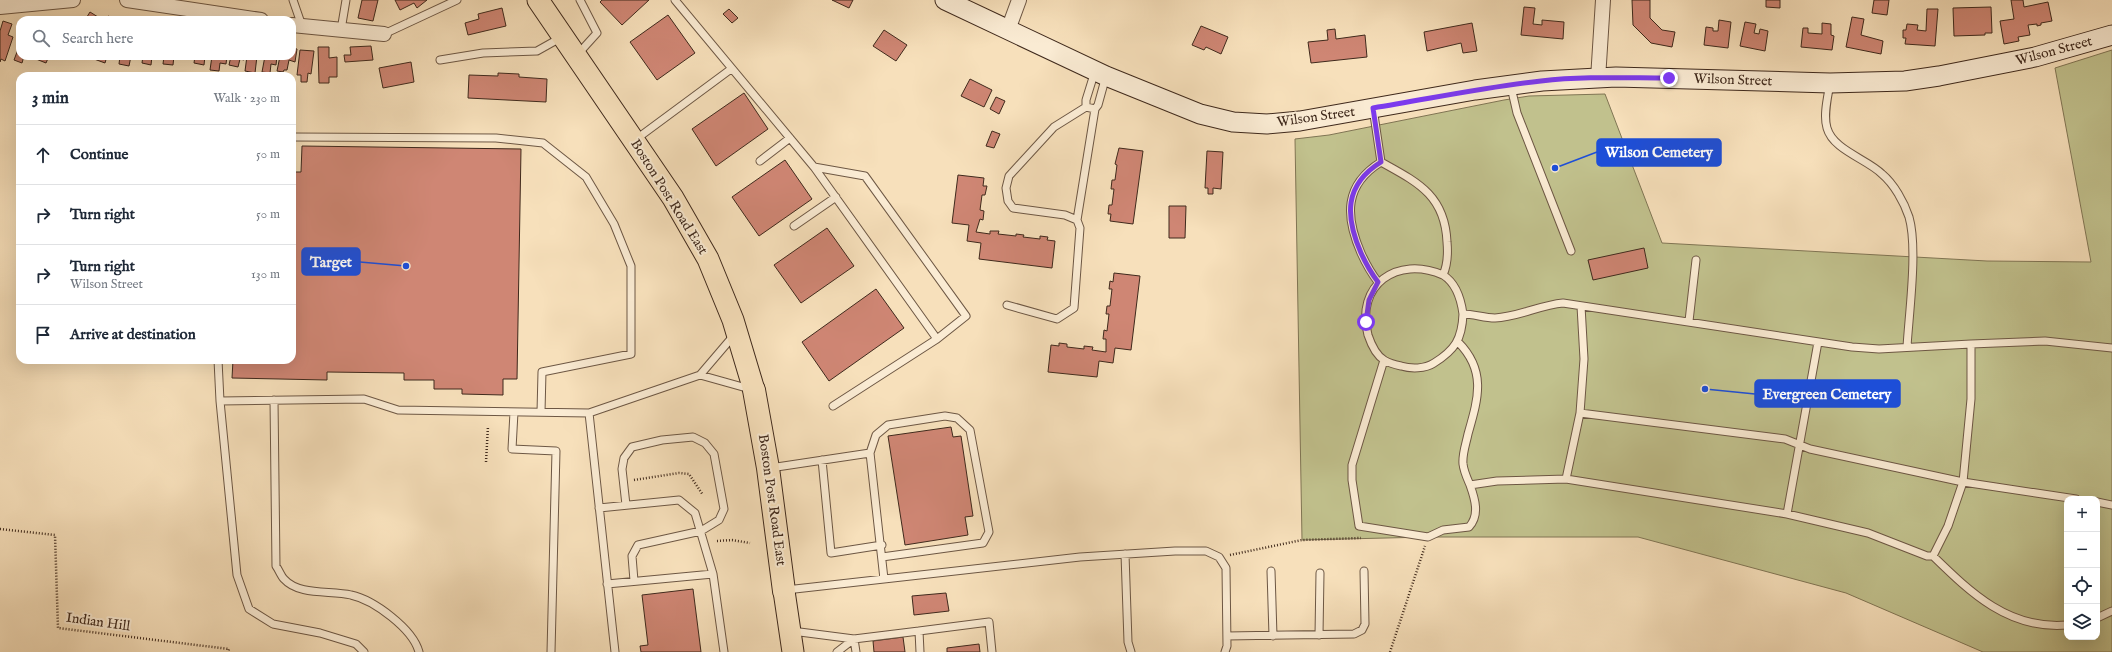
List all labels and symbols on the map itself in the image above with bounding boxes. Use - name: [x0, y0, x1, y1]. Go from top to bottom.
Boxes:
- street label: Wilson Street: [2014, 32, 2094, 70]
- route end: [1660, 69, 1678, 87]
- street label: Wilson Street: [1693, 70, 1773, 90]
- street label: Wilson Street: [1276, 103, 1356, 131]
- street label: Boston Post Road East: [626, 136, 712, 258]
- callout: Wilson Cemetery: [1597, 139, 1721, 166]
- text: Wilson Cemetery: [1604, 143, 1714, 162]
- callout: Target: [302, 248, 360, 275]
- text: Target: [309, 253, 353, 272]
- route start: [1357, 313, 1375, 331]
- callout: Evergreen Cemetery: [1755, 380, 1900, 407]
- text: Evergreen Cemetery: [1763, 385, 1892, 404]
- street label: Boston Post Road East: [754, 433, 790, 567]
- street label: Indian Hill: [65, 609, 131, 635]

